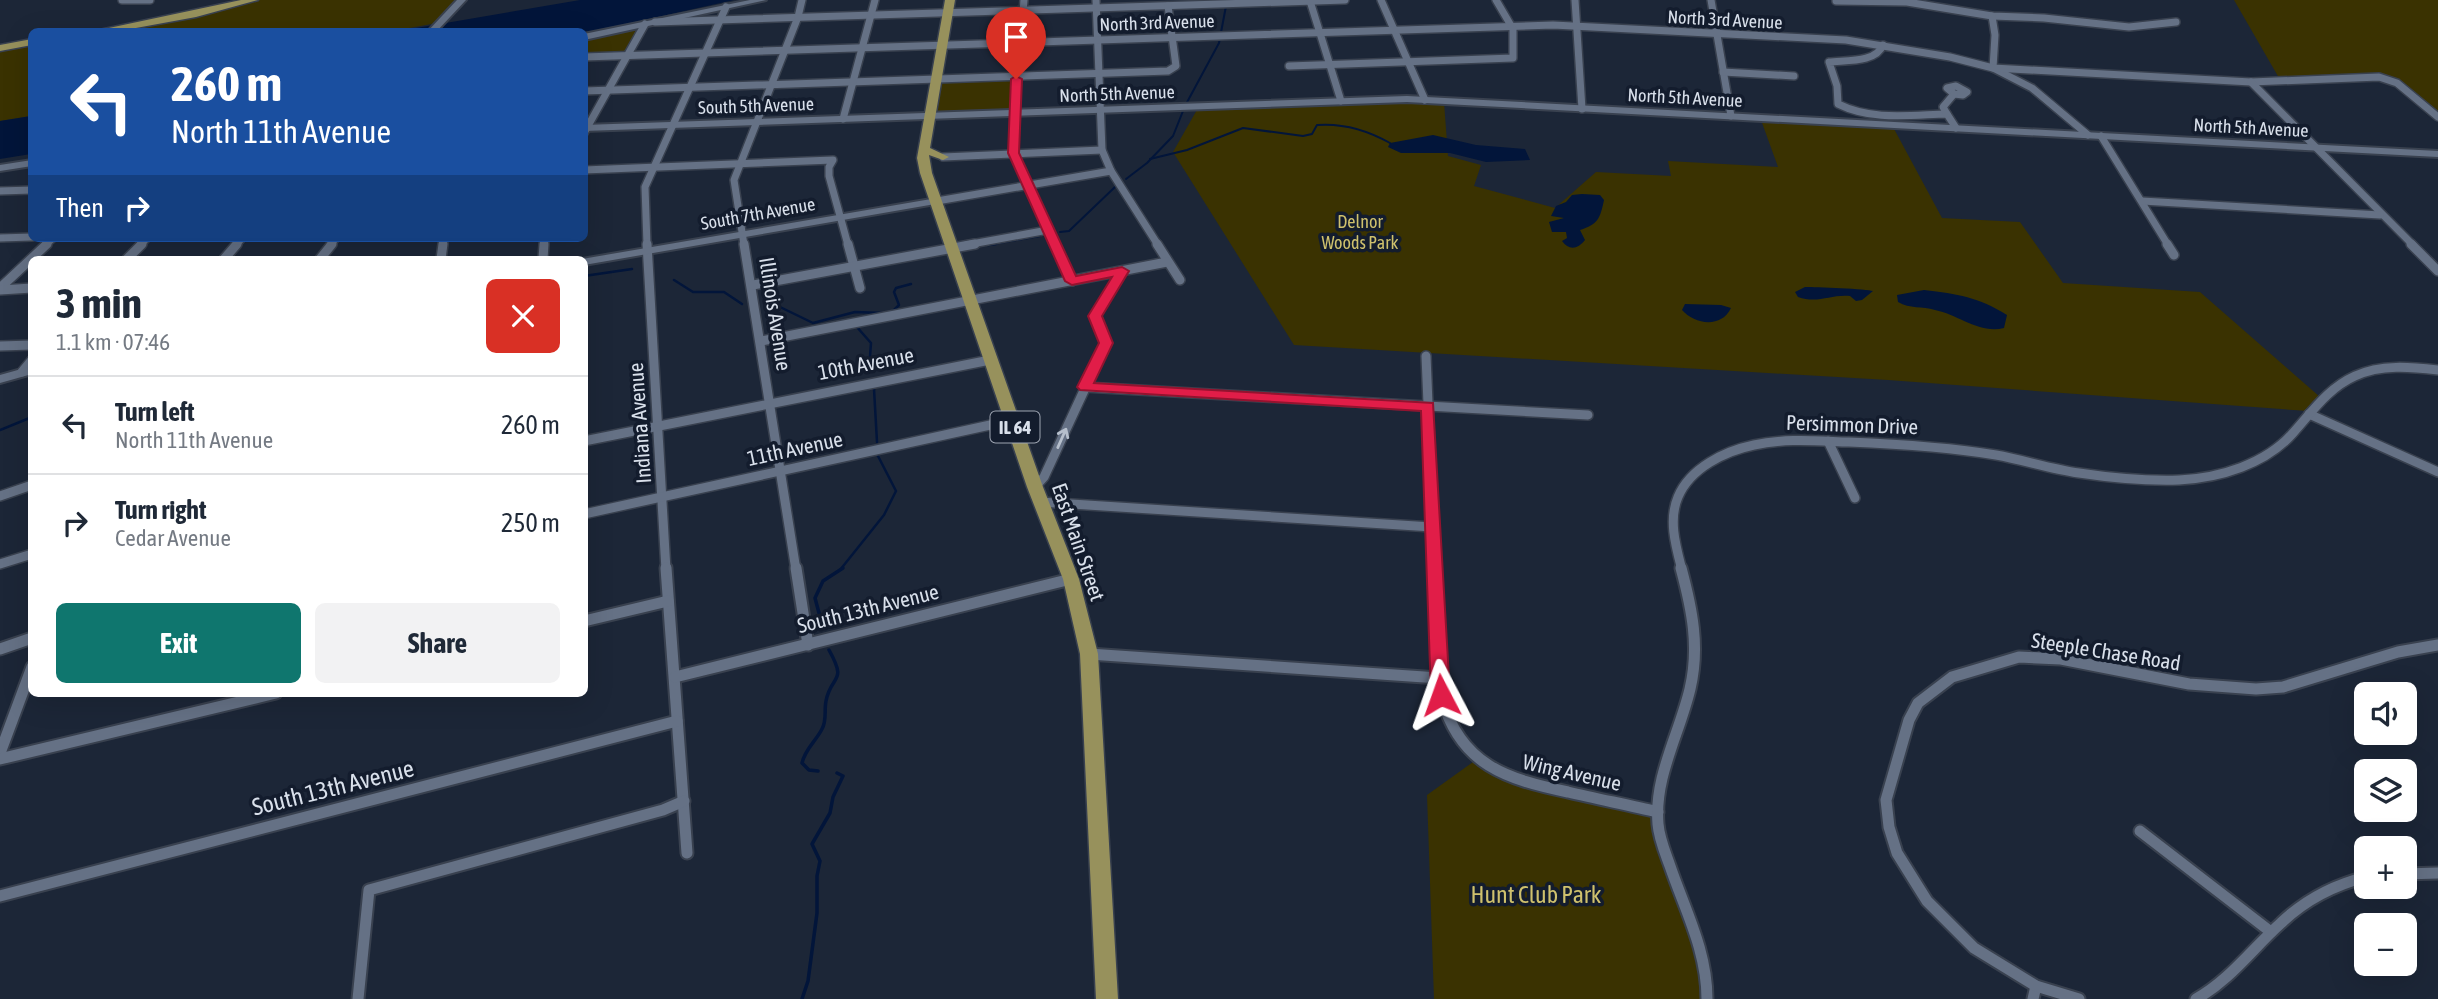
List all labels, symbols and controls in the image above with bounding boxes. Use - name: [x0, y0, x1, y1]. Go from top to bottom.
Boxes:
- street label: North 3rd Avenue: [1667, 6, 1783, 33]
- pin: [986, 7, 1046, 79]
- street label: North 3rd Avenue: [1099, 10, 1215, 35]
- icon: arrive: [997, 18, 1035, 56]
- text: 260 m: [171, 55, 282, 111]
- icon: left: [56, 56, 147, 147]
- street label: North 5th Avenue: [1059, 81, 1175, 106]
- street label: North 5th Avenue: [1627, 84, 1743, 111]
- street label: South 5th Avenue: [698, 93, 814, 118]
- text: North 11th Avenue: [171, 113, 391, 150]
- street label: North 5th Avenue: [2193, 114, 2309, 141]
- icon: right: [118, 189, 156, 227]
- text: Then: [56, 193, 104, 223]
- street label: South 7th Avenue: [699, 193, 817, 234]
- park label: Delnor Woods Park: [1322, 211, 1398, 253]
- street label: Illinois Avenue: [755, 255, 797, 372]
- text: 3 min: [56, 279, 142, 327]
- button: close: [486, 279, 560, 353]
- text: 1.1 km · 07:46: [56, 329, 170, 355]
- street label: 10th Avenue: [816, 342, 916, 384]
- street label: Indiana Avenue: [623, 362, 655, 484]
- text: Turn left: [115, 397, 195, 427]
- icon: left: [56, 406, 94, 444]
- text: 260 m: [501, 410, 560, 440]
- street label: Persimmon Drive: [1786, 410, 1918, 438]
- road number: IL 64: [990, 412, 1040, 442]
- street label: 11th Avenue: [745, 426, 845, 470]
- text: North 11th Avenue: [115, 427, 273, 453]
- one-way arrow: [1056, 428, 1069, 449]
- street label: East Main Street: [1048, 480, 1110, 604]
- text: Turn right: [115, 495, 206, 525]
- icon: right: [56, 504, 94, 542]
- text: 250 m: [501, 508, 560, 538]
- text: Cedar Avenue: [115, 525, 231, 551]
- street label: South 13th Avenue: [795, 579, 941, 637]
- button: Exit: [56, 603, 301, 683]
- button: Share: [315, 603, 560, 683]
- street label: Steeple Chase Road: [2030, 627, 2182, 675]
- position arrow: [1404, 658, 1478, 732]
- map controls: [2354, 682, 2417, 976]
- button: sound: [2354, 682, 2417, 745]
- street label: Wing Avenue: [1521, 749, 1624, 795]
- street label: South 13th Avenue: [249, 754, 416, 821]
- button: layers: [2354, 759, 2417, 822]
- button: +: [2354, 836, 2417, 899]
- park label: Hunt Club Park: [1471, 881, 1602, 908]
- button: −: [2354, 913, 2417, 976]

